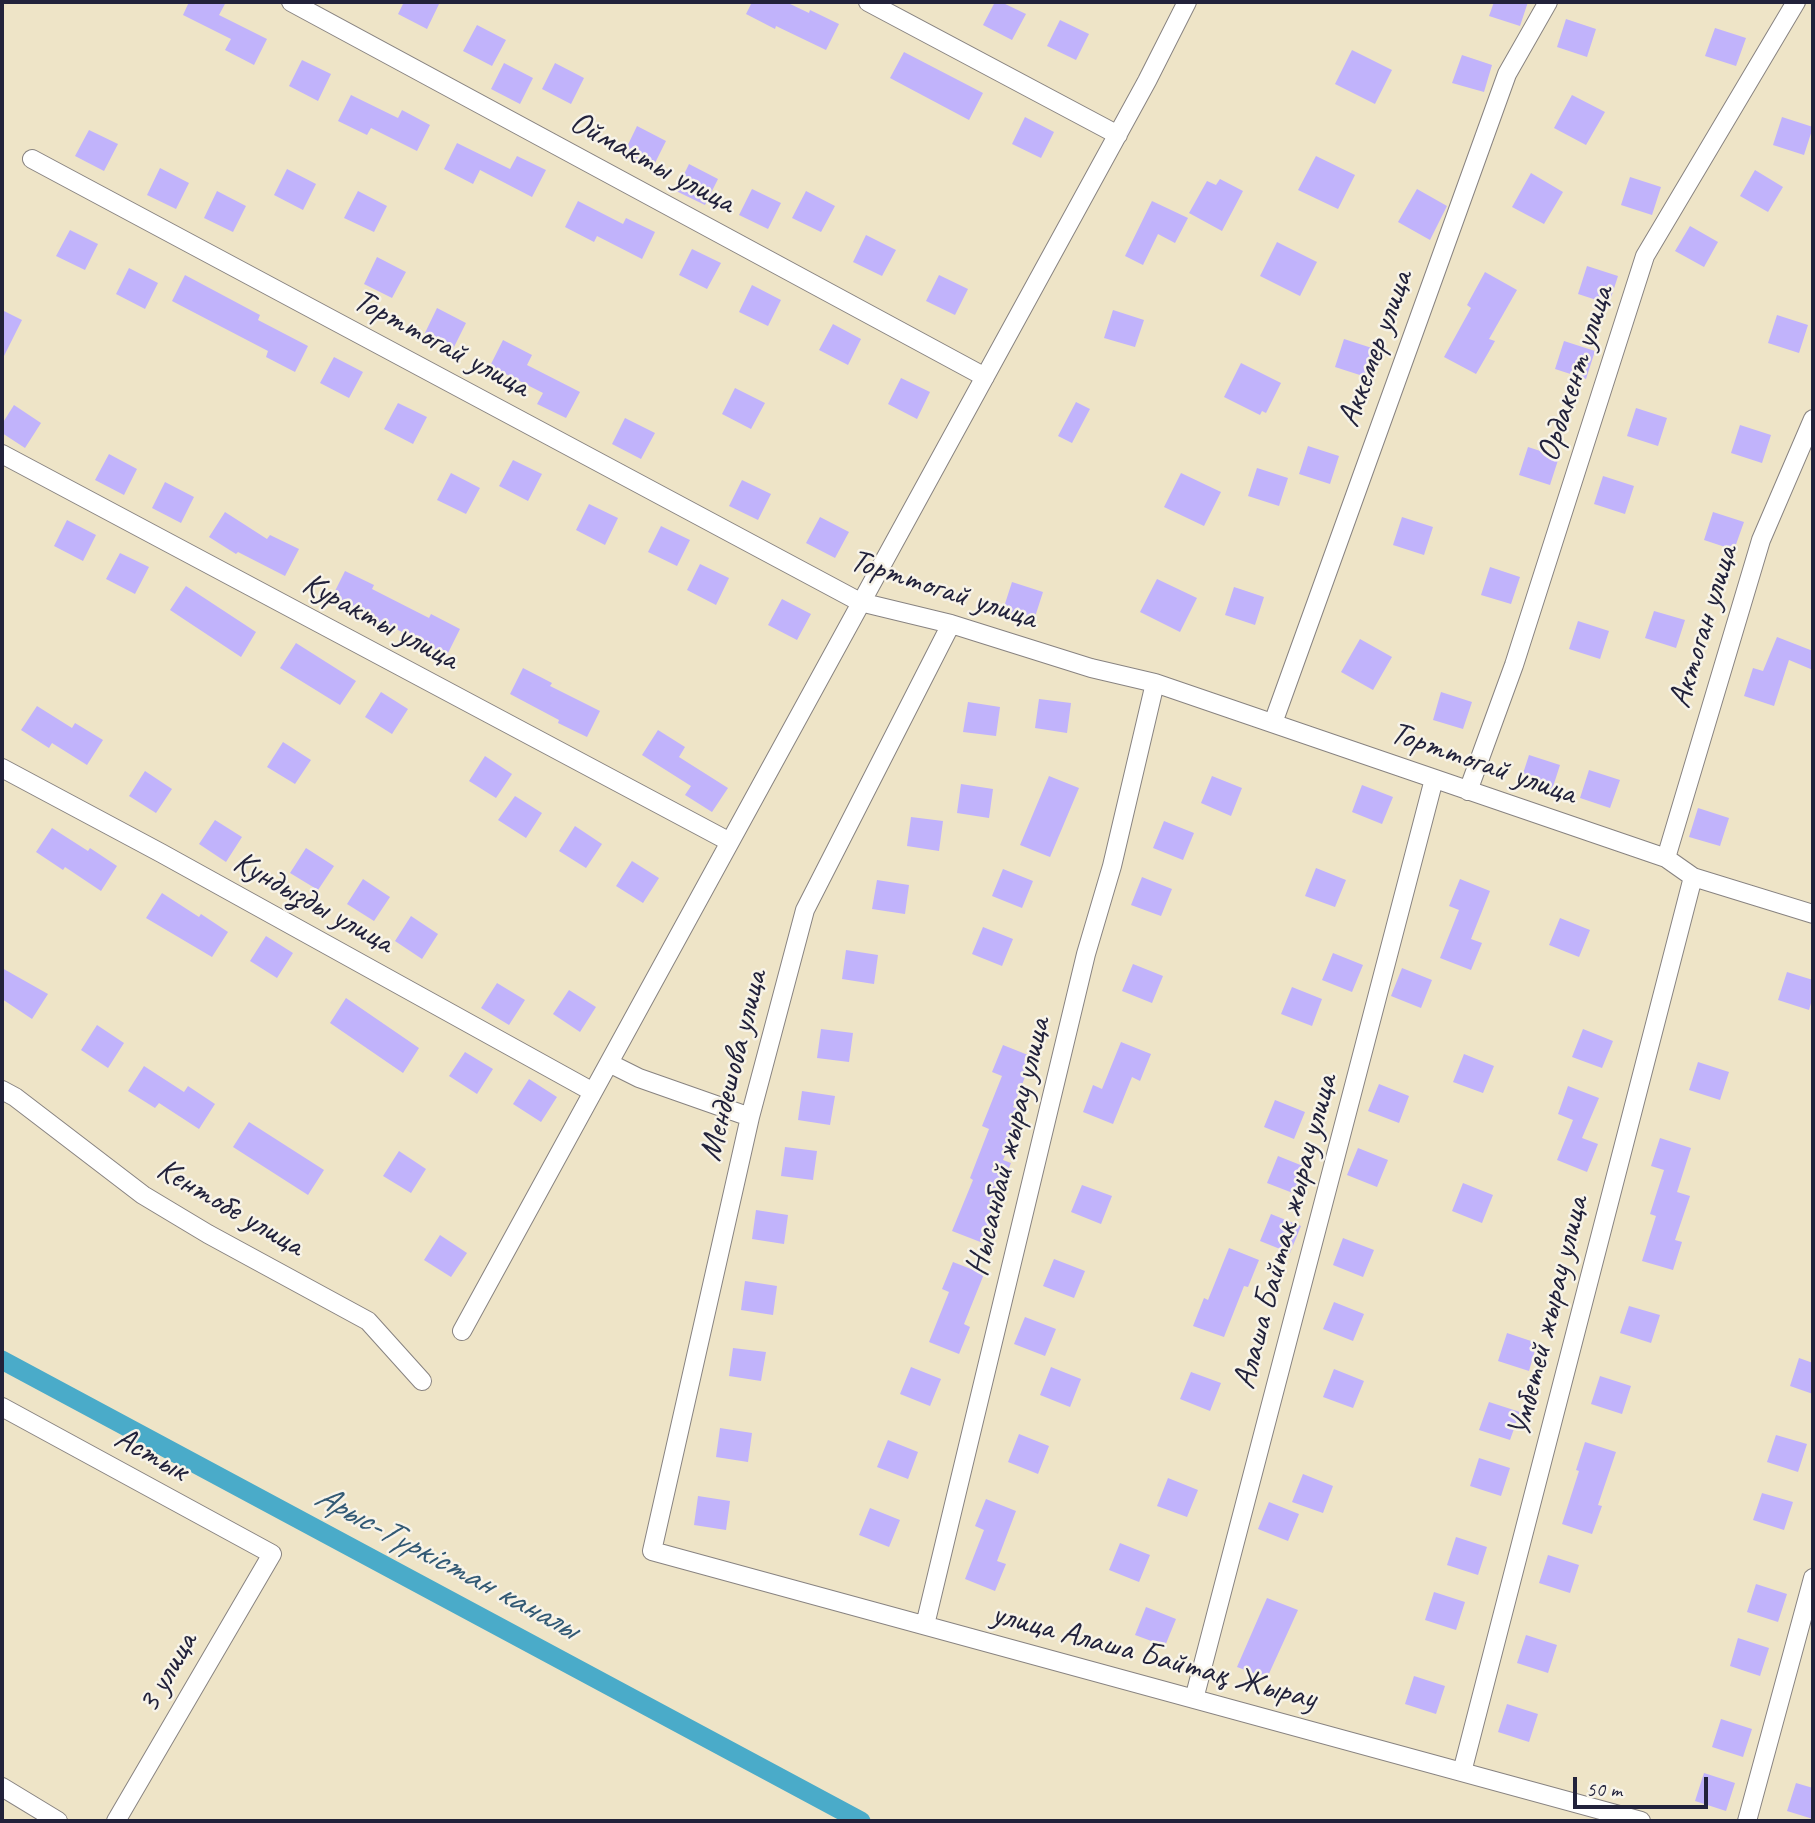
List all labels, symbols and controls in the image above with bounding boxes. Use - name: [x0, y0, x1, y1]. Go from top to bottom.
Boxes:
- street label: Оймакты улица: [563, 103, 741, 223]
- street label: Аккемер улица: [1330, 266, 1422, 432]
- street label: Торттогай улица: [346, 281, 536, 407]
- street label: Ордакент улица: [1529, 281, 1623, 467]
- street label: Торттогай улица: [845, 541, 1041, 639]
- street label: Актоган улица: [1661, 541, 1747, 713]
- street label: Куракты улица: [295, 564, 465, 680]
- street label: Торттогай улица: [1385, 714, 1581, 814]
- street label: Кундызды улица: [226, 843, 400, 963]
- street label: Мендешова улица: [691, 967, 777, 1165]
- street label: Нысанбай жырау улица: [958, 1014, 1060, 1280]
- street label: Алаша Байтак жырау улица: [1225, 1071, 1347, 1393]
- street label: Кентобе улица: [150, 1150, 310, 1266]
- street label: Умбетей жырау улица: [1500, 1193, 1598, 1441]
- street label: Астык: [107, 1419, 195, 1491]
- water label: Арыс-Түркістан каналы: [307, 1476, 585, 1650]
- street label: улица Алаша Байтақ Жырау: [987, 1595, 1321, 1719]
- street label: 3 улица: [129, 1626, 207, 1720]
- scale bar: [1577, 1764, 1712, 1808]
- text: 50 m: [1586, 1776, 1622, 1802]

